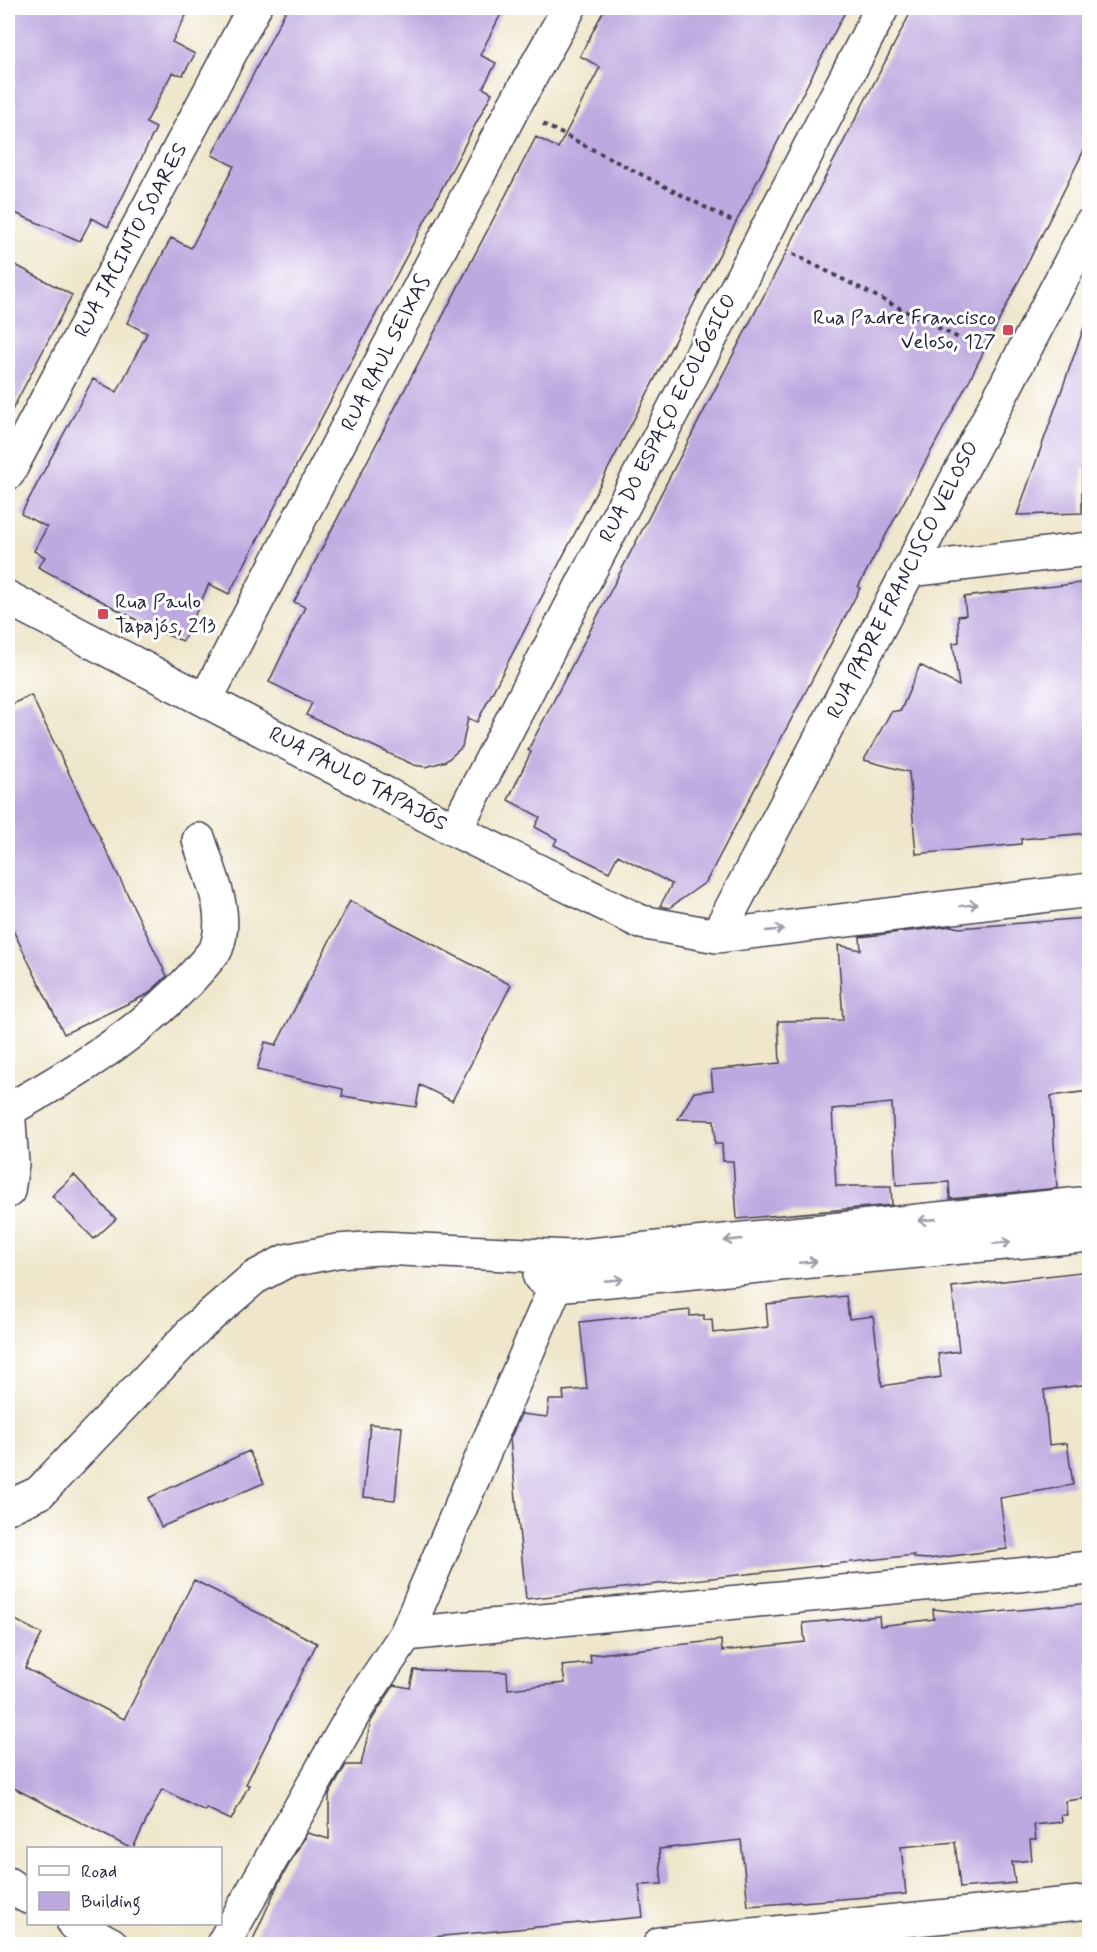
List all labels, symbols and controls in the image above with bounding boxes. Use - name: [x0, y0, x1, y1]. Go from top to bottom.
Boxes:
- street label: RUA JACINTO SOARES: [68, 138, 194, 342]
- street label: RUA RAUL SEIXAS: [335, 270, 438, 436]
- street label: RUA DO ESPAÇO ECOLÓGICO: [593, 289, 743, 547]
- place label: Rua Padre Francisco Veloso, 127: [813, 304, 996, 356]
- marker: Rua Padre Francisco Veloso, 127: [1001, 323, 1015, 337]
- street label: RUA PADRE FRANCISCO VELOSO: [821, 436, 985, 724]
- place label: Rua Paulo Tapajós, 213: [115, 588, 216, 640]
- marker: Rua Paulo Tapajós, 213: [96, 607, 110, 621]
- street label: RUA PAULO TAPAJÓS: [264, 720, 452, 838]
- one-way arrow: [958, 900, 978, 911]
- one-way arrow: [765, 924, 785, 935]
- one-way arrow: [917, 1215, 937, 1226]
- one-way arrow: [723, 1235, 743, 1246]
- one-way arrow: [992, 1237, 1011, 1248]
- one-way arrow: [797, 1256, 817, 1267]
- one-way arrow: [603, 1274, 623, 1285]
- legend: [27, 1847, 222, 1925]
- text: Road: [81, 1860, 117, 1884]
- text: Building: [81, 1890, 141, 1916]

